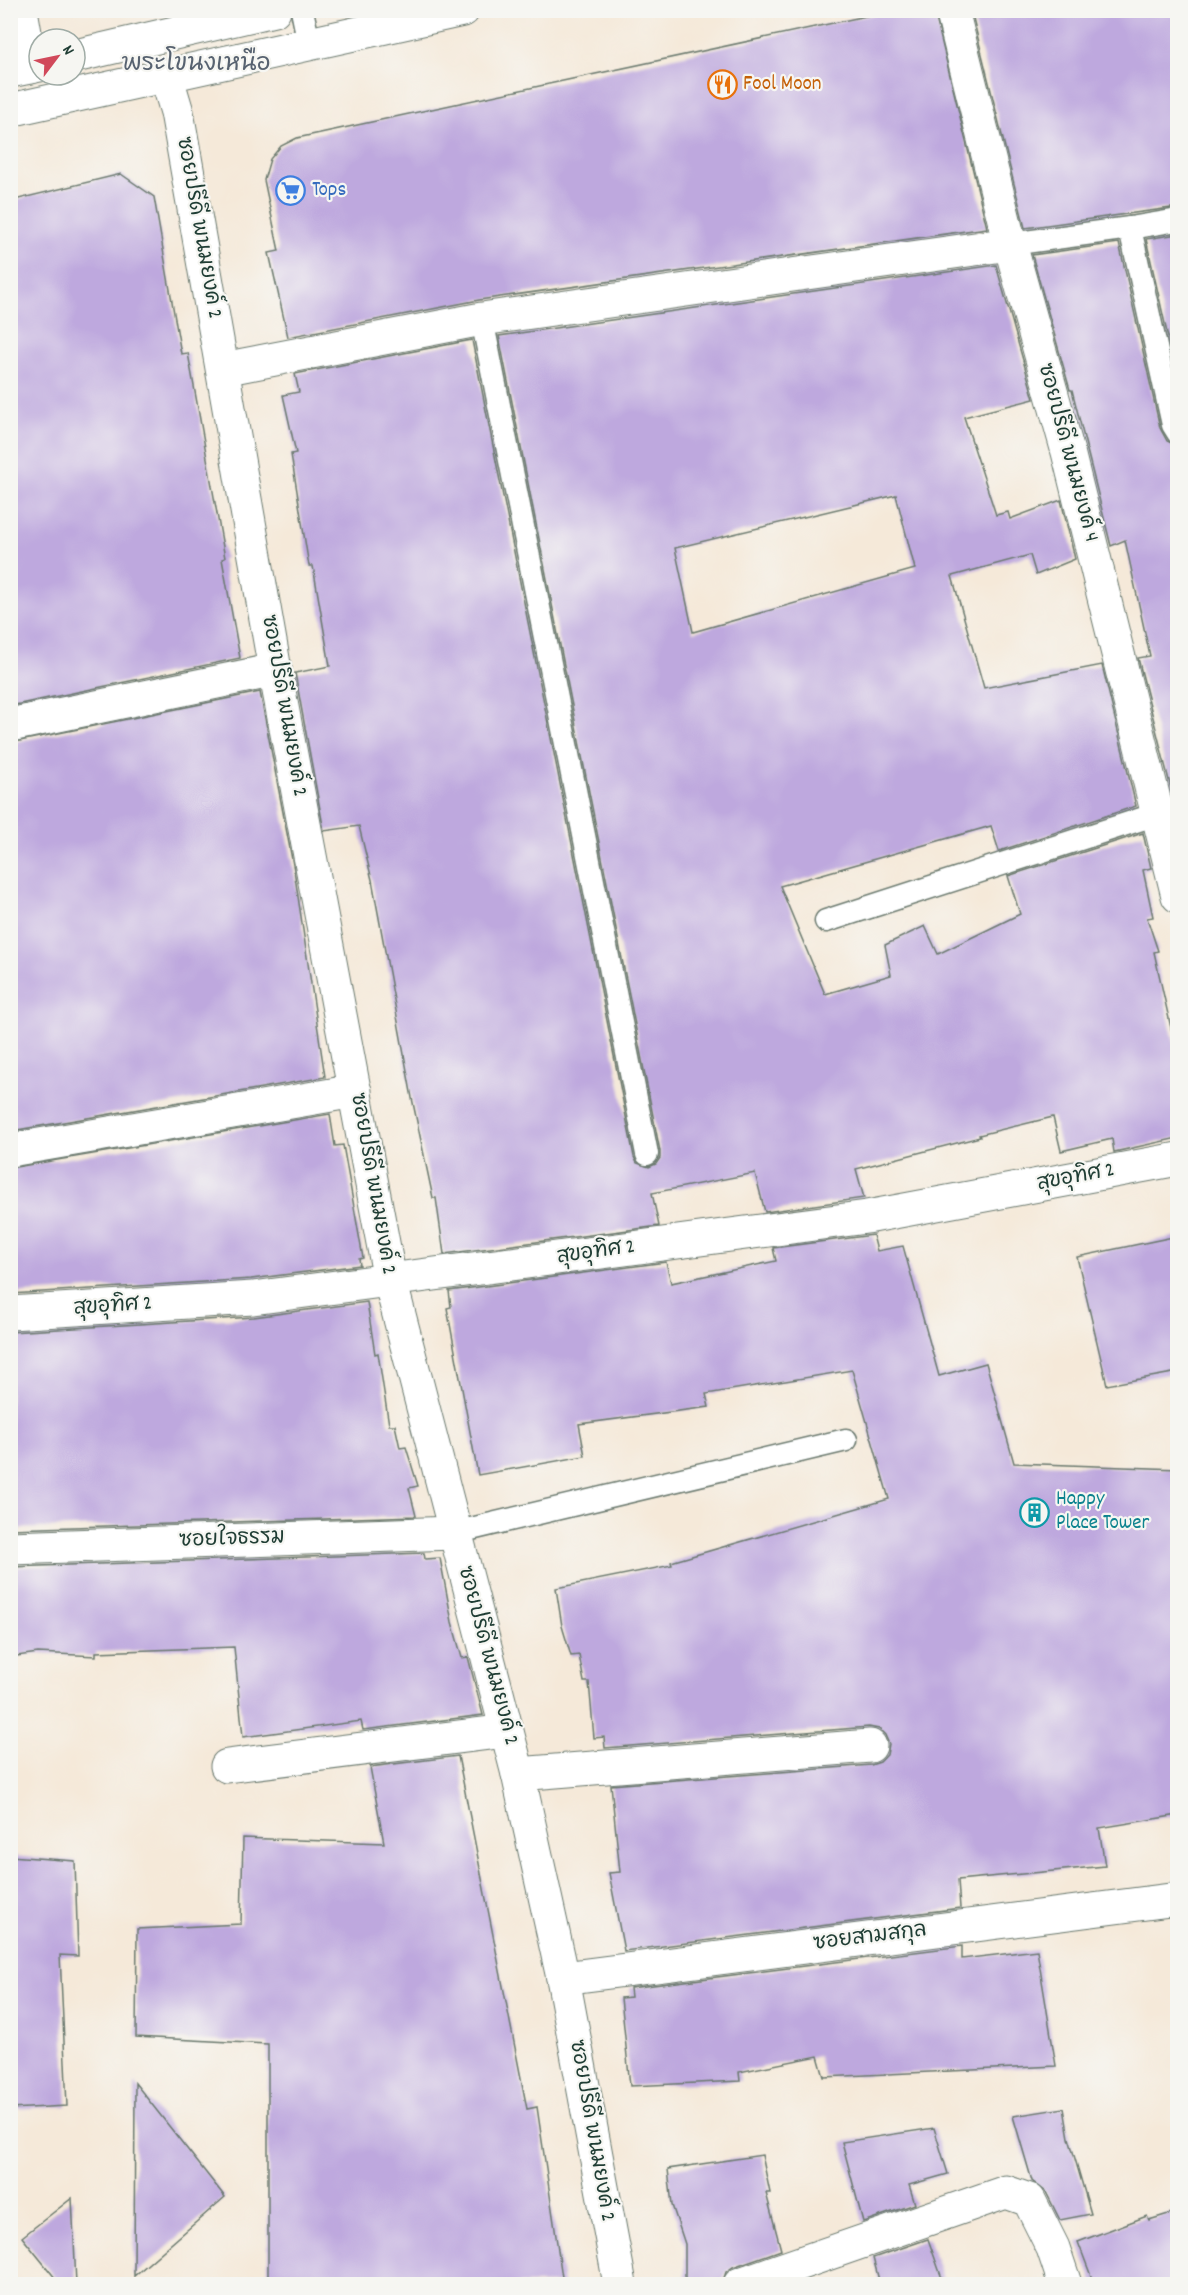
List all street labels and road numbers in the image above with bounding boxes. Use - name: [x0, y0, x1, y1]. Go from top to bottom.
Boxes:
- street label: ซอยปรีดี พนมยงค์ 2: [167, 135, 230, 321]
- street label: ซอยปรีดี พนมยงค์ 4: [1029, 360, 1106, 546]
- street label: ซอยปรีดี พนมยงค์ 2: [252, 613, 315, 799]
- street label: ซอยปรีดี พนมยงค์ 2: [341, 1091, 404, 1277]
- street label: สุขอุทิศ 2: [1035, 1156, 1117, 1200]
- street label: สุขอุทิศ 2: [555, 1233, 637, 1273]
- street label: สุขอุทิศ 2: [73, 1289, 153, 1325]
- street label: ซอยใจธรรม: [179, 1522, 285, 1557]
- street label: ซอยปรีดี พนมยงค์ 2: [449, 1563, 526, 1749]
- street label: ซอยสามสกุล: [812, 1916, 928, 1960]
- street label: ซอยปรีดี พนมยงค์ 2: [560, 2038, 623, 2224]

